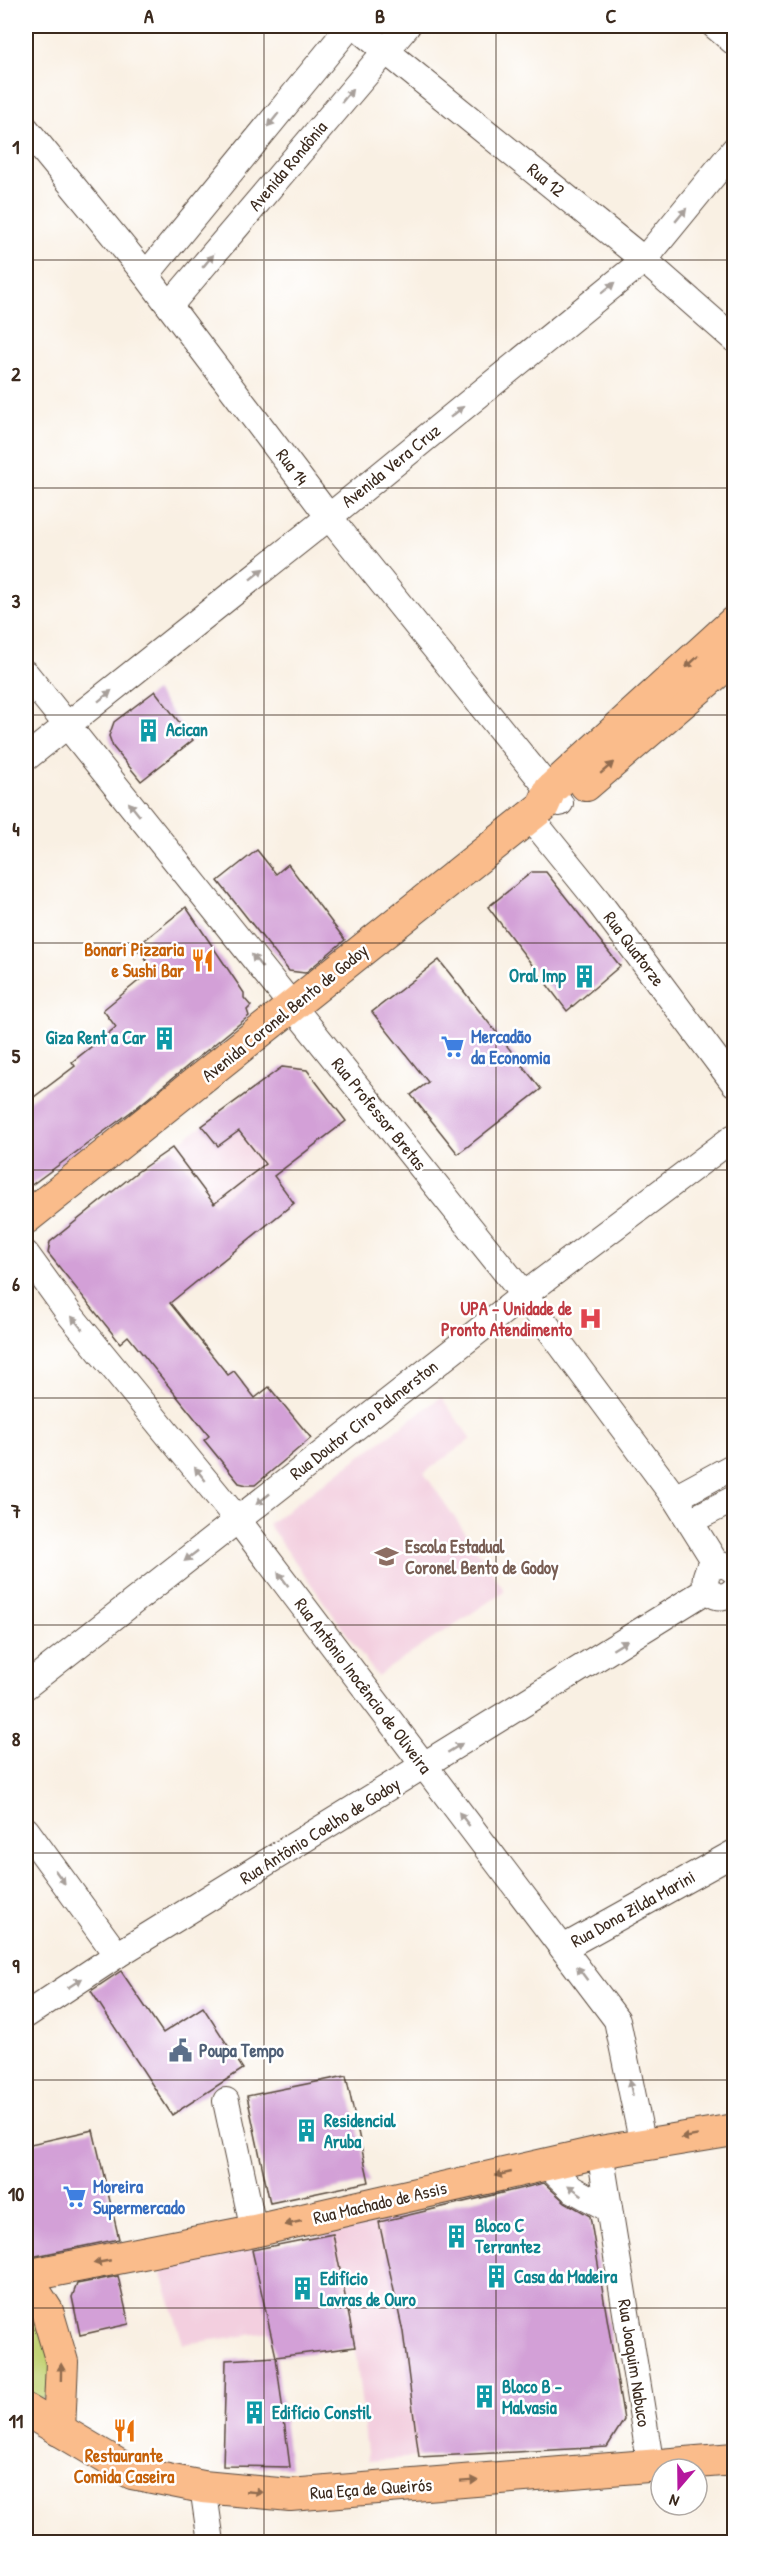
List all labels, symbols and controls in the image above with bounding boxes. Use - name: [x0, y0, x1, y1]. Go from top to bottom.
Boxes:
- text: A: [144, 2, 154, 29]
- text: B: [375, 2, 385, 29]
- text: C: [606, 2, 617, 29]
- one-way arrow: [341, 88, 354, 104]
- one-way arrow: [267, 112, 280, 127]
- street label: Avenida Rondônia: [242, 115, 333, 216]
- text: 1: [12, 133, 20, 160]
- street label: Rua 12: [522, 157, 571, 203]
- one-way arrow: [674, 208, 687, 223]
- one-way arrow: [201, 253, 214, 269]
- one-way arrow: [600, 282, 616, 295]
- text: 2: [11, 360, 21, 387]
- one-way arrow: [449, 405, 465, 418]
- street label: Avenida Vera Cruz: [336, 418, 446, 513]
- street label: Rua 14: [270, 443, 315, 490]
- one-way arrow: [249, 568, 265, 581]
- text: 3: [12, 587, 21, 614]
- one-way arrow: [685, 655, 700, 668]
- one-way arrow: [97, 690, 113, 703]
- building icon: Acican: [135, 717, 161, 743]
- place label: Acican: [166, 717, 208, 742]
- one-way arrow: [599, 762, 614, 775]
- one-way arrow: [127, 801, 140, 817]
- text: 4: [12, 815, 20, 842]
- street label: Rua Quatorze: [598, 906, 671, 991]
- place label: Bonari Pizzaria e Sushi Bar: [84, 937, 185, 983]
- street label: Avenida Coronel Bento de Godoy: [196, 937, 373, 1088]
- restaurant icon: Bonari Pizzaria e Sushi Bar: [189, 947, 215, 973]
- one-way arrow: [250, 953, 263, 969]
- place label: Oral Imp: [509, 963, 566, 989]
- building icon: Oral Imp: [571, 963, 597, 989]
- place label: Mercadão da Economia: [471, 1024, 551, 1070]
- place label: Giza Rent a Car: [46, 1025, 146, 1050]
- building icon: Giza Rent a Car: [151, 1025, 177, 1051]
- supermarket icon: Mercadão da Economia: [440, 1034, 466, 1060]
- text: 5: [12, 1042, 21, 1069]
- street label: Rua Professor Bretas: [326, 1052, 433, 1175]
- text: 6: [12, 1270, 20, 1297]
- place label: UPA - Unidade de Pronto Atendimento: [441, 1296, 573, 1342]
- hospital icon: UPA - Unidade de Pronto Atendimento: [577, 1306, 603, 1332]
- one-way arrow: [72, 1315, 84, 1330]
- street label: Rua Doutor Ciro Palmerston: [284, 1354, 443, 1485]
- one-way arrow: [194, 1466, 207, 1482]
- one-way arrow: [255, 1493, 271, 1506]
- text: 7: [10, 1497, 21, 1524]
- place label: Escola Estadual Coronel Bento de Godoy: [405, 1534, 559, 1581]
- school or university icon: Escola Estadual Coronel Bento de Godoy: [374, 1544, 400, 1570]
- one-way arrow: [183, 1549, 199, 1562]
- one-way arrow: [277, 1572, 289, 1587]
- street label: Rua Antônio Inocêncio de Oliveira: [289, 1593, 438, 1779]
- one-way arrow: [612, 1639, 628, 1650]
- text: 8: [12, 1725, 21, 1752]
- one-way arrow: [447, 1743, 463, 1754]
- street label: Rua Antônio Coelho de Godoy: [235, 1771, 405, 1890]
- one-way arrow: [458, 1811, 470, 1826]
- street label: Rua Dona Zilda Marini: [566, 1864, 700, 1953]
- one-way arrow: [54, 1868, 66, 1884]
- text: 9: [12, 1952, 20, 1979]
- one-way arrow: [577, 1966, 589, 1981]
- one-way arrow: [66, 1977, 82, 1989]
- public building icon: Poupa Tempo: [168, 2038, 194, 2064]
- place label: Poupa Tempo: [199, 2038, 285, 2064]
- one-way arrow: [626, 2078, 635, 2097]
- place label: Residencial Aruba: [324, 2108, 397, 2154]
- building icon: Residencial Aruba: [293, 2118, 319, 2144]
- one-way arrow: [679, 2133, 698, 2142]
- one-way arrow: [494, 2170, 513, 2180]
- place label: Moreira Supermercado: [93, 2174, 186, 2221]
- street label: Rua Machado de Assis: [311, 2175, 449, 2230]
- text: 10: [8, 2180, 24, 2207]
- supermarket icon: Moreira Supermercado: [62, 2184, 88, 2210]
- one-way arrow: [568, 2184, 584, 2196]
- place label: Bloco C Terrantez: [474, 2213, 541, 2259]
- one-way arrow: [284, 2218, 302, 2228]
- building icon: Bloco C Terrantez: [444, 2223, 470, 2249]
- one-way arrow: [93, 2257, 111, 2267]
- building icon: Casa da Madeira: [483, 2264, 509, 2290]
- place label: Casa da Madeira: [514, 2264, 618, 2289]
- place label: Edifício Lavras de Ouro: [320, 2266, 416, 2312]
- building icon: Edifício Lavras de Ouro: [289, 2276, 315, 2302]
- street label: Rua Joaquim Nabuco: [612, 2297, 657, 2429]
- one-way arrow: [57, 2362, 66, 2381]
- place label: Bloco B - Malvasia: [502, 2374, 562, 2420]
- building icon: Bloco B - Malvasia: [471, 2384, 497, 2410]
- building icon: Edifício Constil: [241, 2400, 267, 2426]
- place label: Edifício Constil: [272, 2400, 372, 2425]
- text: 11: [9, 2407, 23, 2434]
- restaurant icon: Restaurante Comida Caseira: [111, 2417, 137, 2443]
- place label: Restaurante Comida Caseira: [74, 2443, 175, 2489]
- north arrow: [649, 2457, 709, 2517]
- street label: Rua Eça de Queirós: [309, 2472, 433, 2505]
- one-way arrow: [460, 2476, 479, 2486]
- one-way arrow: [244, 2487, 263, 2497]
- text: N: [666, 2489, 682, 2513]

